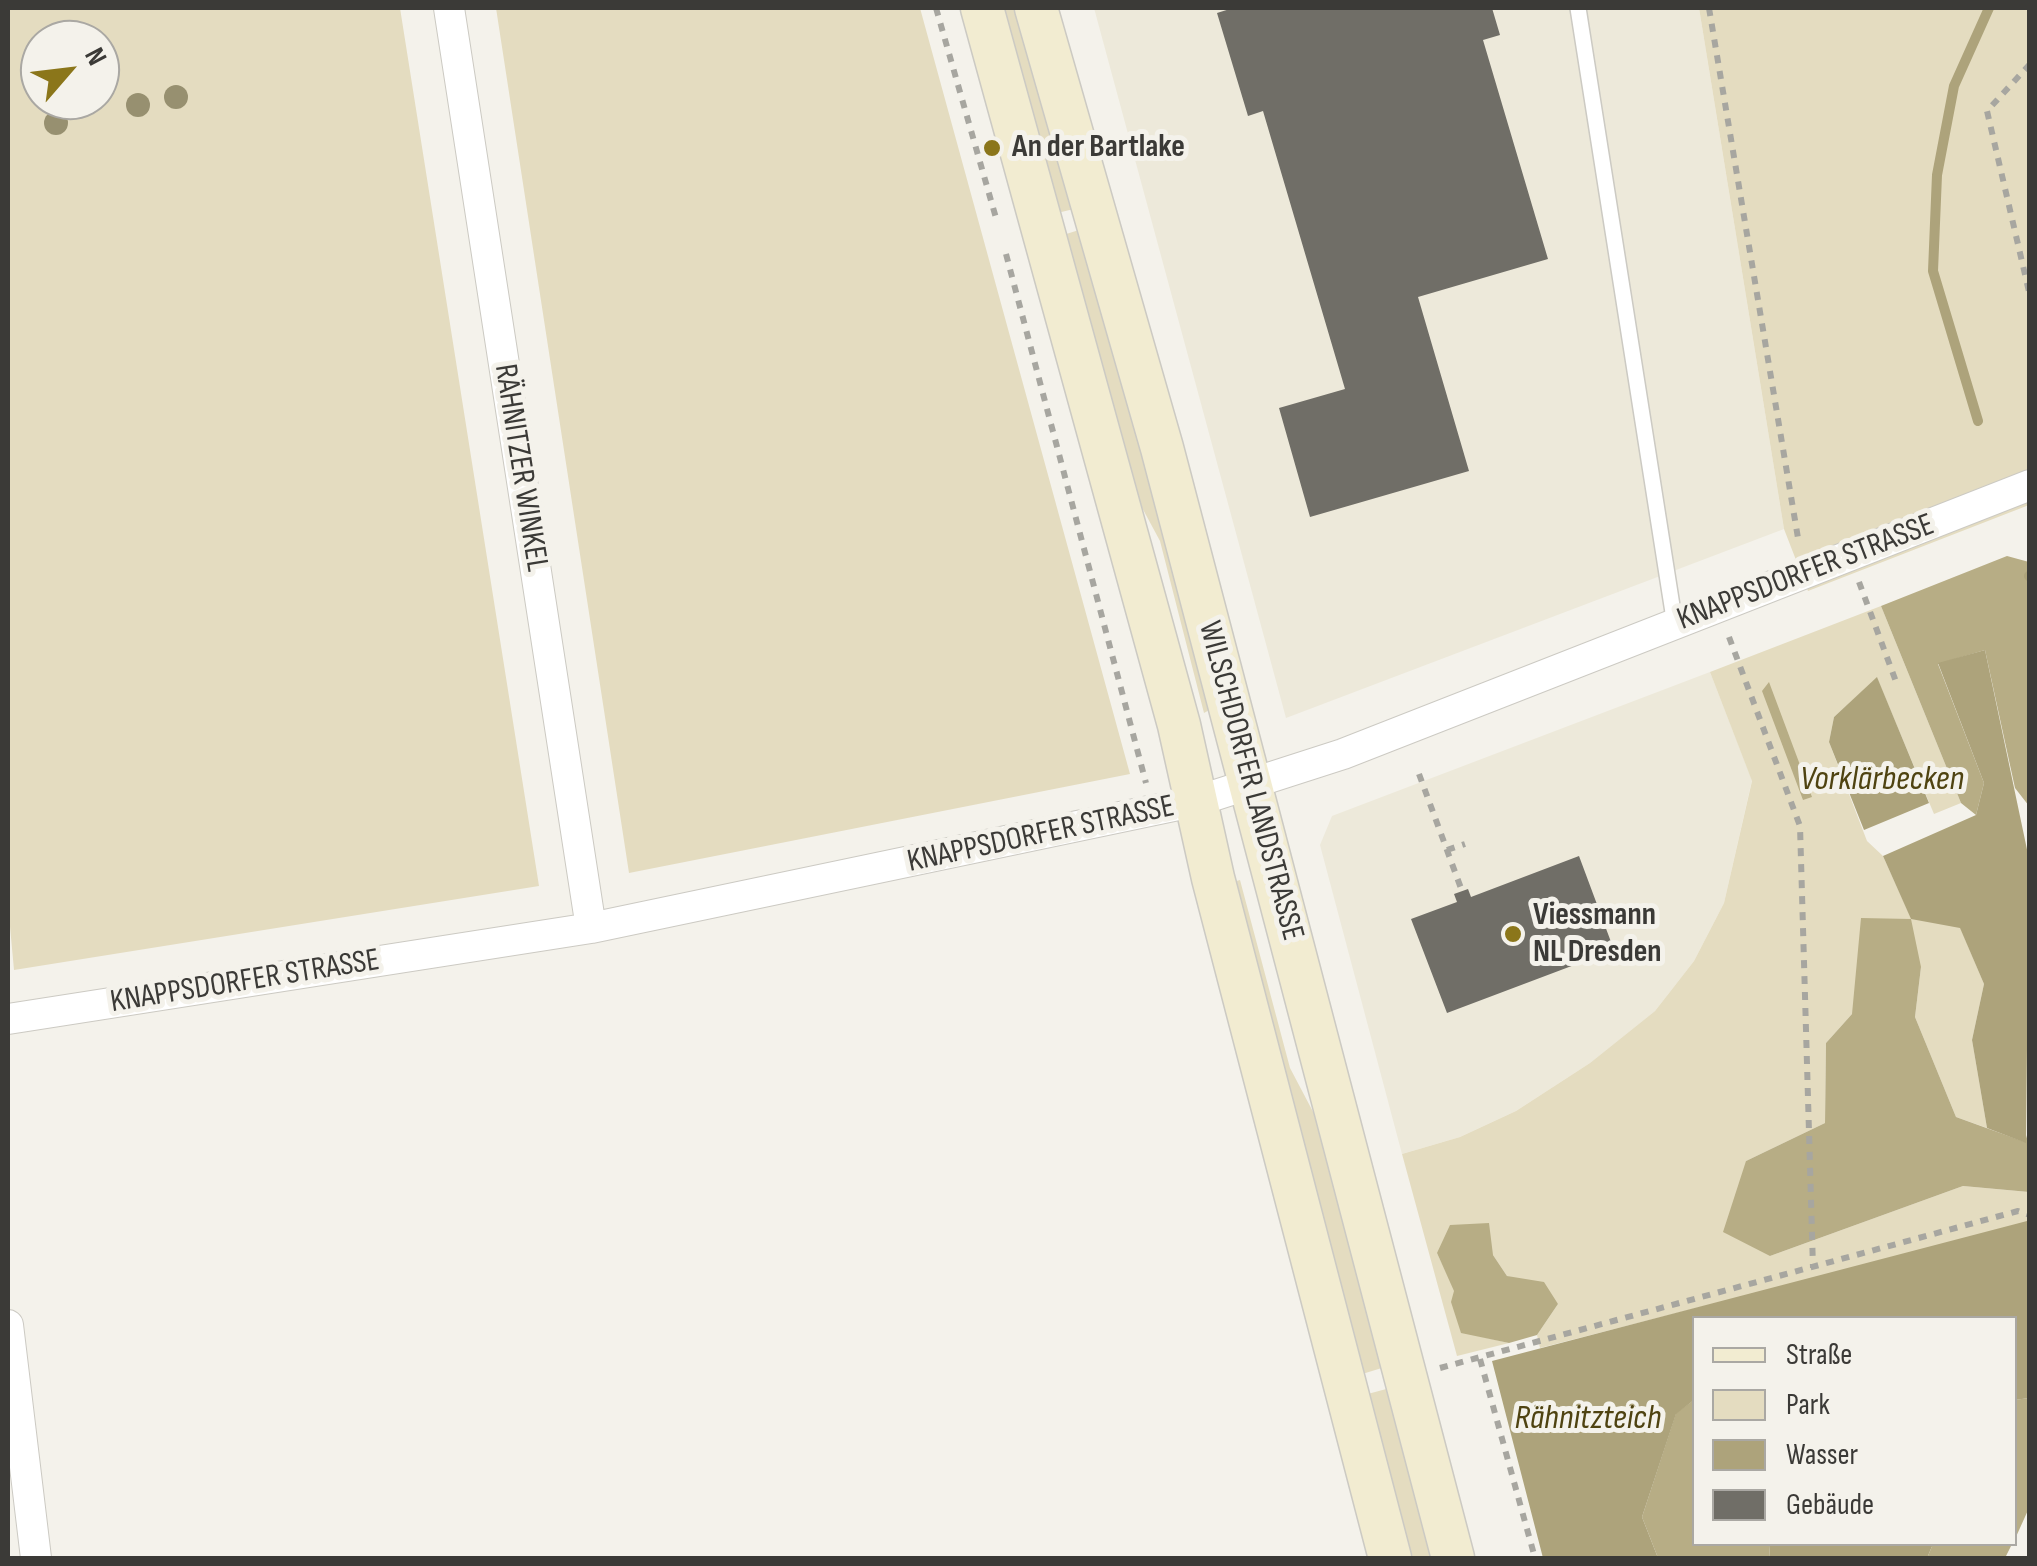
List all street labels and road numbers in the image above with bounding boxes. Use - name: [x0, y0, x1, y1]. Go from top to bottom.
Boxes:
- street label: RÄHNITZER WINKEL: [485, 362, 555, 574]
- street label: KNAPPSDORFER STRASSE: [1672, 506, 1940, 640]
- street label: WILSCHDORFER LANDSTRASSE: [1189, 617, 1311, 945]
- street label: KNAPPSDORFER STRASSE: [904, 788, 1178, 882]
- street label: KNAPPSDORFER STRASSE: [108, 942, 382, 1022]

